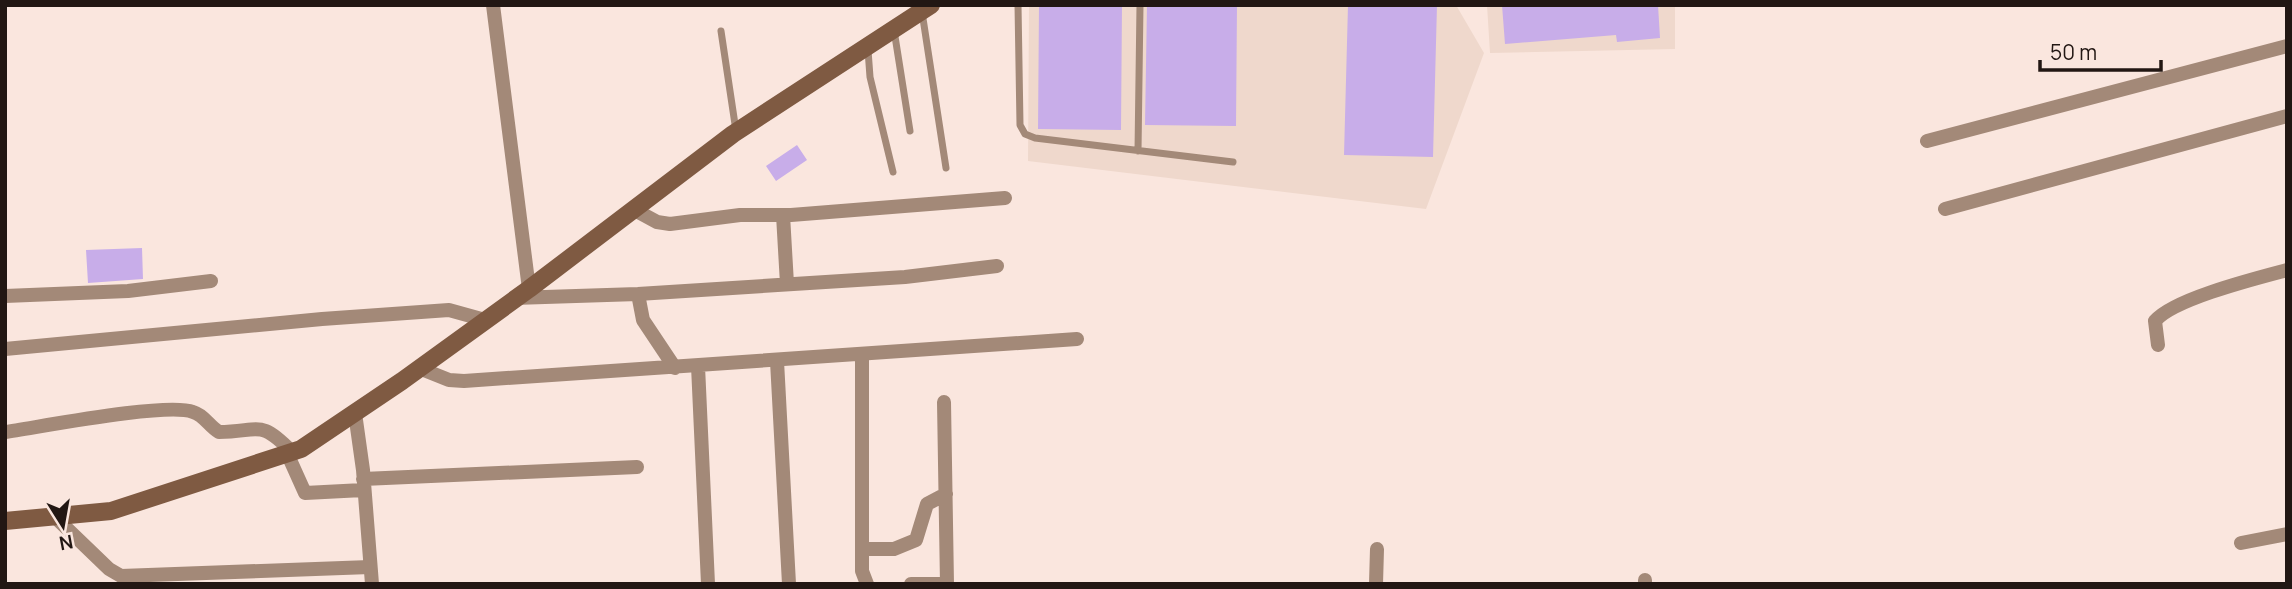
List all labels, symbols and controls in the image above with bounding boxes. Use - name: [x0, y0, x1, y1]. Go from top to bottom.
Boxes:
- scale bar: [2040, 28, 2161, 72]
- text: 50 m: [2050, 38, 2097, 66]
- north arrow: [28, 491, 98, 561]
- text: N: [57, 529, 75, 557]

